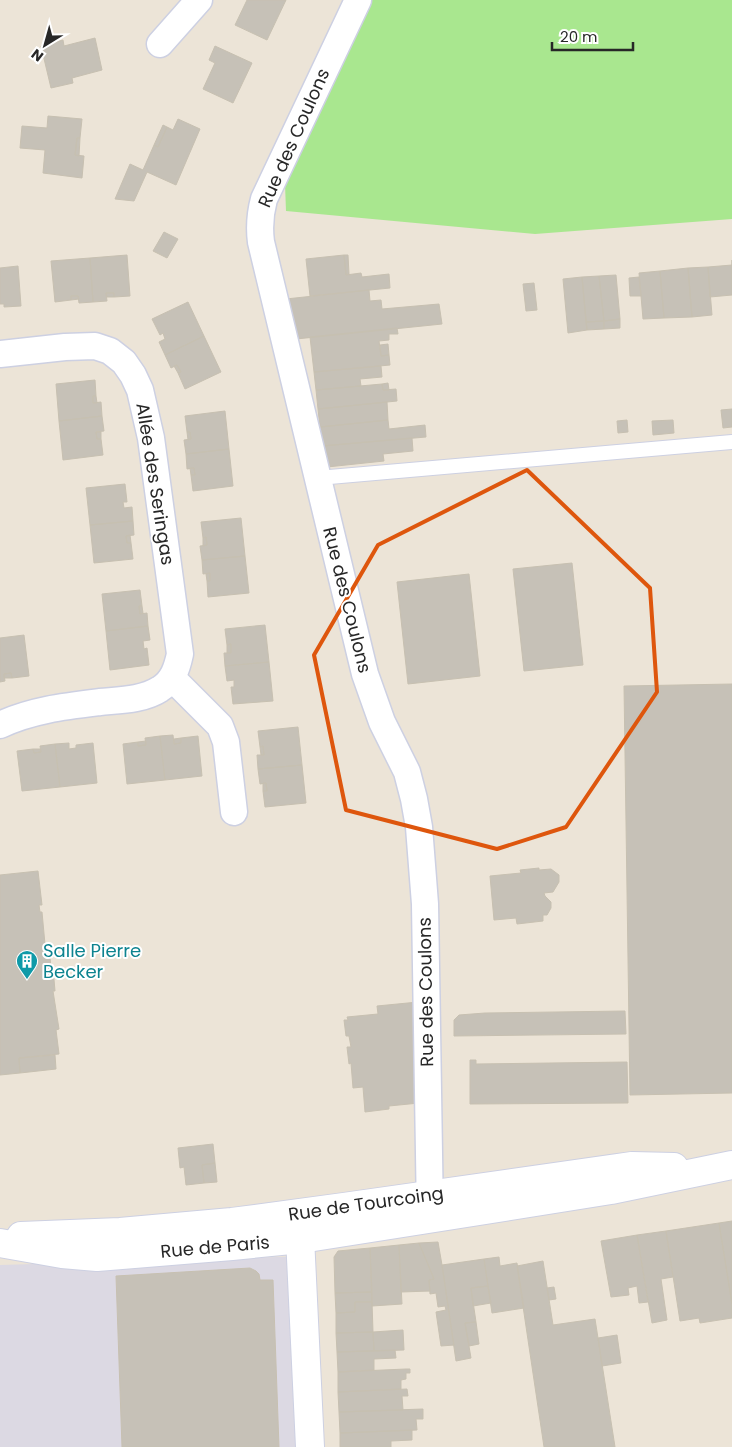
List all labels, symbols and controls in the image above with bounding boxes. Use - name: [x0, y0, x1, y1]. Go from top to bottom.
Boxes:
- north arrow: [20, 20, 70, 70]
- scale bar: [552, 20, 633, 52]
- text: 20 m: [560, 26, 598, 47]
- text: N: [27, 44, 47, 67]
- street label: Rue des Coulons: [252, 64, 335, 211]
- street label: Allée des Seringas: [130, 401, 181, 567]
- street label: Rue des Coulons: [317, 524, 378, 676]
- street label: Rue des Coulons: [412, 917, 439, 1067]
- place label: Salle Pierre Becker: [43, 938, 141, 984]
- building icon: Salle Pierre Becker: [15, 949, 39, 980]
- street label: Rue de Tourcoing: [287, 1180, 445, 1227]
- street label: Rue de Paris: [159, 1229, 271, 1264]

